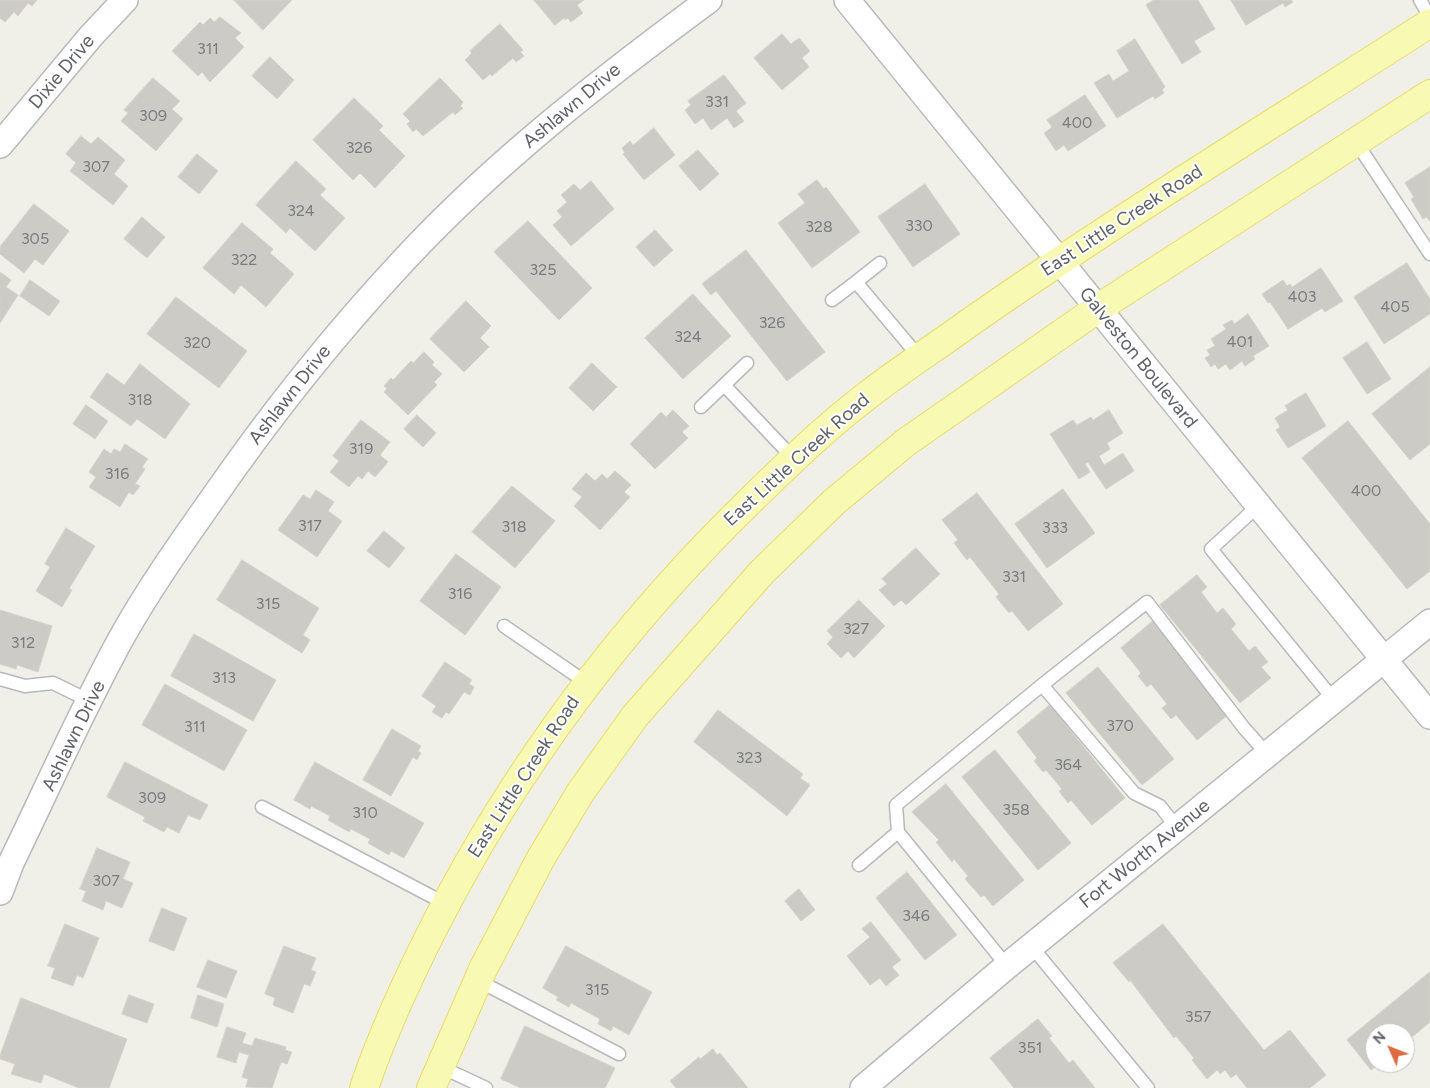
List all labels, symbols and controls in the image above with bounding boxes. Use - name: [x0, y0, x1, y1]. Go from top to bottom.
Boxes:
- street label: Dixie Drive: [24, 30, 100, 114]
- house number: 311: [197, 39, 219, 59]
- street label: Ashlawn Drive: [519, 59, 625, 153]
- house number: 331: [705, 92, 729, 112]
- house number: 309: [139, 106, 167, 126]
- house number: 400: [1062, 113, 1092, 133]
- house number: 326: [346, 138, 372, 158]
- house number: 307: [82, 157, 110, 177]
- street label: East Little Creek Road: [1037, 160, 1207, 282]
- house number: 324: [287, 201, 315, 221]
- house number: 330: [905, 216, 933, 236]
- house number: 328: [805, 217, 833, 237]
- house number: 305: [21, 229, 49, 249]
- house number: 322: [231, 250, 257, 270]
- house number: 325: [530, 260, 556, 280]
- street label: Galveston Boulevard: [1074, 283, 1202, 433]
- house number: 403: [1288, 287, 1316, 307]
- house number: 405: [1380, 297, 1410, 317]
- house number: 326: [759, 313, 785, 333]
- house number: 324: [674, 327, 702, 347]
- house number: 401: [1227, 332, 1253, 352]
- house number: 320: [183, 333, 211, 353]
- street label: Ashlawn Drive: [244, 341, 336, 449]
- street label: East Little Creek Road: [719, 389, 875, 531]
- house number: 318: [127, 390, 153, 410]
- house number: 319: [349, 439, 373, 459]
- house number: 316: [105, 464, 129, 484]
- house number: 400: [1351, 481, 1381, 501]
- house number: 317: [298, 516, 322, 536]
- house number: 318: [501, 517, 527, 537]
- house number: 333: [1042, 518, 1068, 538]
- house number: 331: [1002, 567, 1026, 587]
- house number: 316: [448, 584, 472, 604]
- house number: 315: [256, 594, 280, 614]
- house number: 327: [843, 619, 869, 639]
- house number: 312: [11, 633, 35, 653]
- house number: 313: [212, 668, 236, 688]
- street label: Ashlawn Drive: [37, 677, 111, 795]
- street label: East Little Creek Road: [463, 692, 585, 862]
- house number: 370: [1106, 716, 1134, 736]
- house number: 311: [184, 717, 206, 737]
- house number: 323: [736, 748, 762, 768]
- house number: 364: [1054, 755, 1082, 775]
- house number: 309: [138, 788, 166, 808]
- street label: Fort Worth Avenue: [1075, 794, 1215, 914]
- house number: 358: [1002, 800, 1030, 820]
- house number: 310: [352, 803, 378, 823]
- house number: 307: [92, 871, 120, 891]
- house number: 346: [902, 906, 930, 926]
- house number: 315: [585, 980, 609, 1000]
- house number: 357: [1185, 1007, 1211, 1027]
- north arrow: [1365, 1023, 1415, 1073]
- text: N: [1370, 1028, 1389, 1048]
- house number: 351: [1018, 1038, 1042, 1058]

